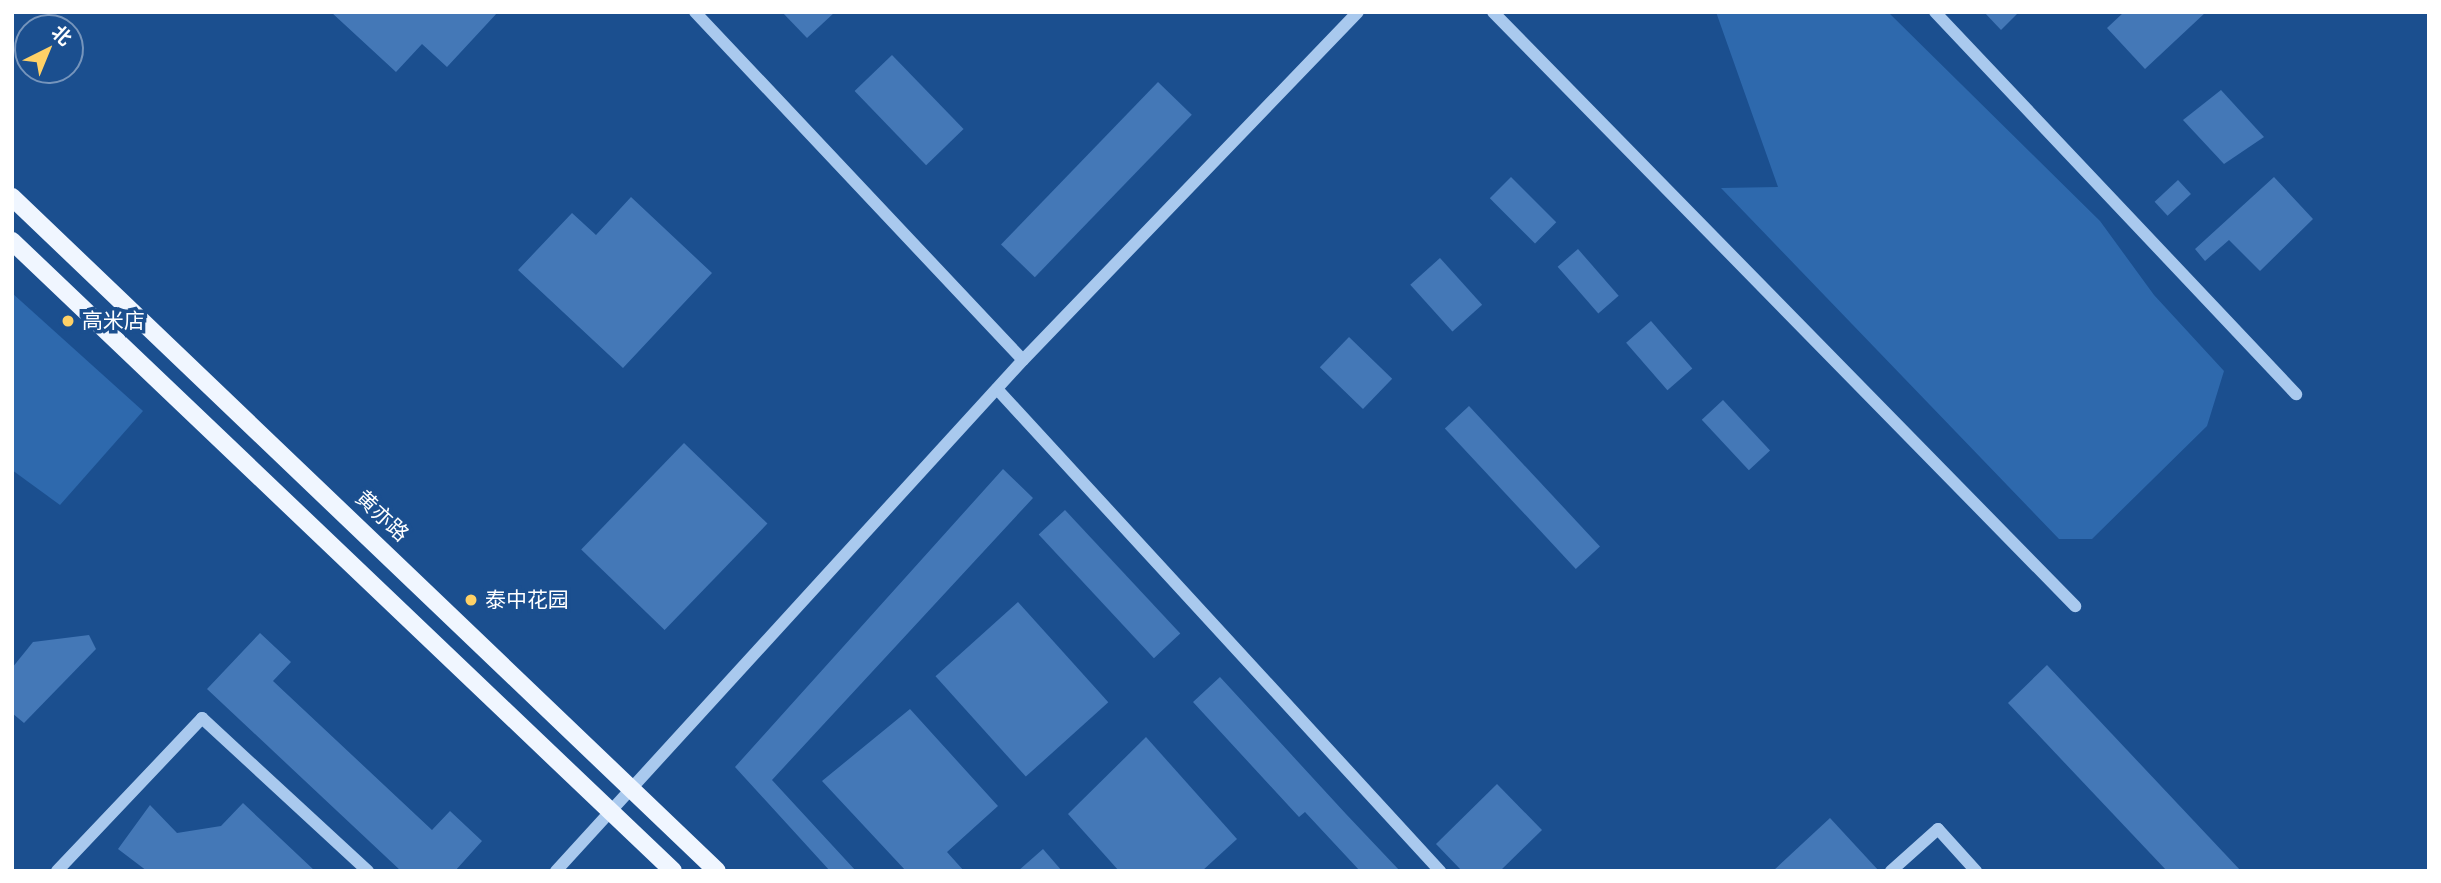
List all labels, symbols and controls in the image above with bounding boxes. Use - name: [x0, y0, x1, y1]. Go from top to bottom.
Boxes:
- north arrow: [14, 14, 84, 84]
- text: 北: [47, 21, 76, 50]
- place label: 高米店: [82, 308, 145, 334]
- marker: 高米店: [60, 313, 76, 329]
- street label: 黄亦路: [350, 485, 414, 547]
- place label: 泰中花园: [485, 587, 569, 613]
- marker: 泰中花园: [463, 592, 479, 608]

